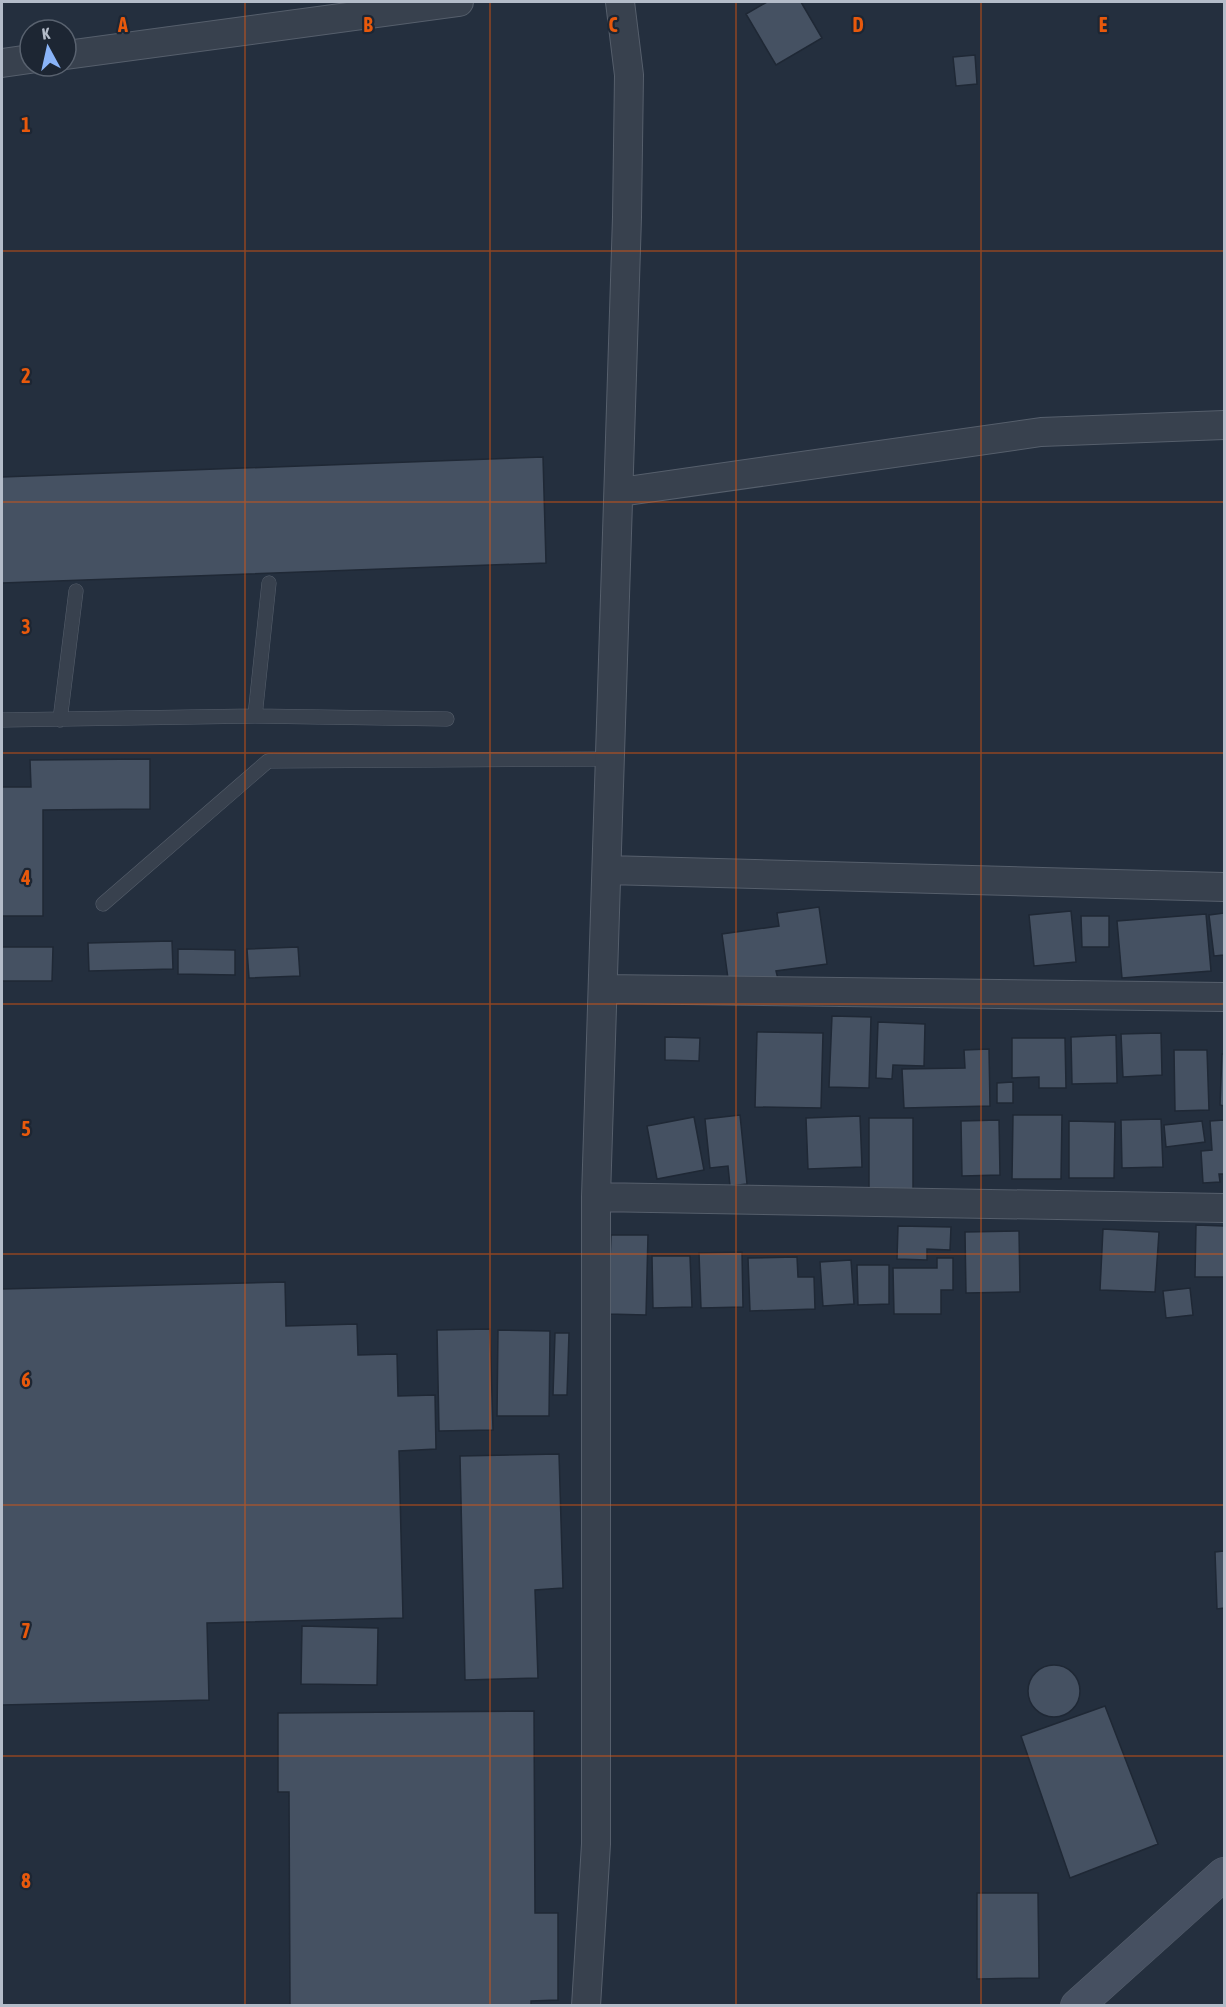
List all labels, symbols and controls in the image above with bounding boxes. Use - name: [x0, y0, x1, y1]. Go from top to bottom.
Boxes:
- text: A: [117, 13, 128, 36]
- text: B: [363, 13, 373, 36]
- text: C: [609, 13, 618, 36]
- text: D: [852, 13, 864, 36]
- text: E: [1099, 13, 1108, 36]
- north arrow: [18, 18, 78, 78]
- text: K: [41, 24, 51, 43]
- text: 1: [21, 113, 31, 136]
- text: 2: [21, 364, 31, 387]
- text: 3: [21, 615, 31, 638]
- text: 4: [20, 866, 31, 889]
- text: 5: [21, 1117, 31, 1140]
- text: 6: [21, 1368, 31, 1391]
- text: 7: [21, 1619, 31, 1642]
- text: 8: [21, 1869, 31, 1892]

